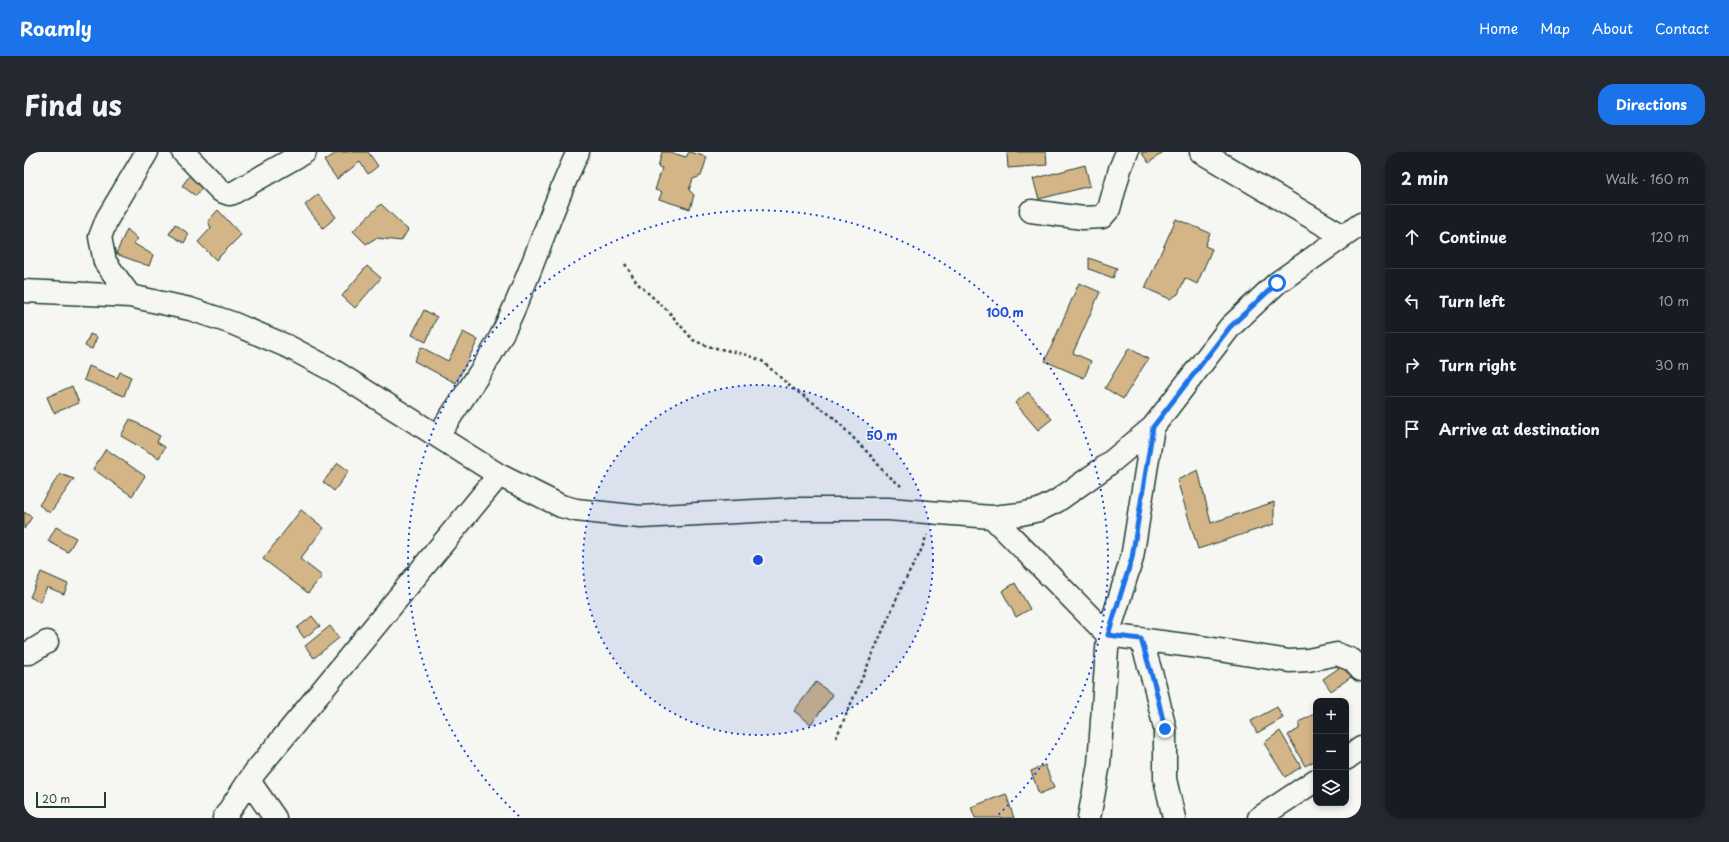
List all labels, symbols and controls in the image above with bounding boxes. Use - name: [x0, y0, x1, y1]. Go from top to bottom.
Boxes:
- text: Roamly: [20, 14, 92, 42]
- text: Home: [1479, 18, 1518, 39]
- text: Map: [1540, 18, 1570, 39]
- text: About: [1592, 18, 1633, 39]
- text: Contact: [1655, 18, 1709, 39]
- text: Find us: [24, 83, 122, 126]
- button: Directions: [1598, 84, 1705, 125]
- text: 2 min: [1401, 165, 1448, 191]
- text: Walk · 160 m: [1606, 169, 1689, 188]
- text: Continue: [1439, 225, 1507, 248]
- icon: ahead: [1401, 226, 1423, 248]
- text: 120 m: [1650, 227, 1689, 246]
- route start: [1268, 274, 1286, 292]
- text: Turn left: [1439, 289, 1505, 312]
- icon: left: [1401, 290, 1423, 312]
- text: 10 m: [1659, 291, 1689, 310]
- text: 100 m: [986, 303, 1024, 321]
- text: Turn right: [1439, 353, 1516, 376]
- icon: right: [1401, 354, 1423, 376]
- text: 30 m: [1655, 355, 1689, 374]
- text: Arrive at destination: [1439, 417, 1600, 440]
- icon: arrive: [1401, 418, 1423, 440]
- text: 50 m: [866, 426, 898, 444]
- centre of rings: [751, 553, 765, 567]
- map controls: [1313, 698, 1349, 806]
- button: +: [1313, 698, 1349, 734]
- route end: [1156, 720, 1174, 738]
- button: −: [1313, 734, 1349, 770]
- button: layers: [1313, 770, 1349, 806]
- scale bar: [36, 790, 106, 809]
- text: 20 m: [42, 790, 70, 807]

